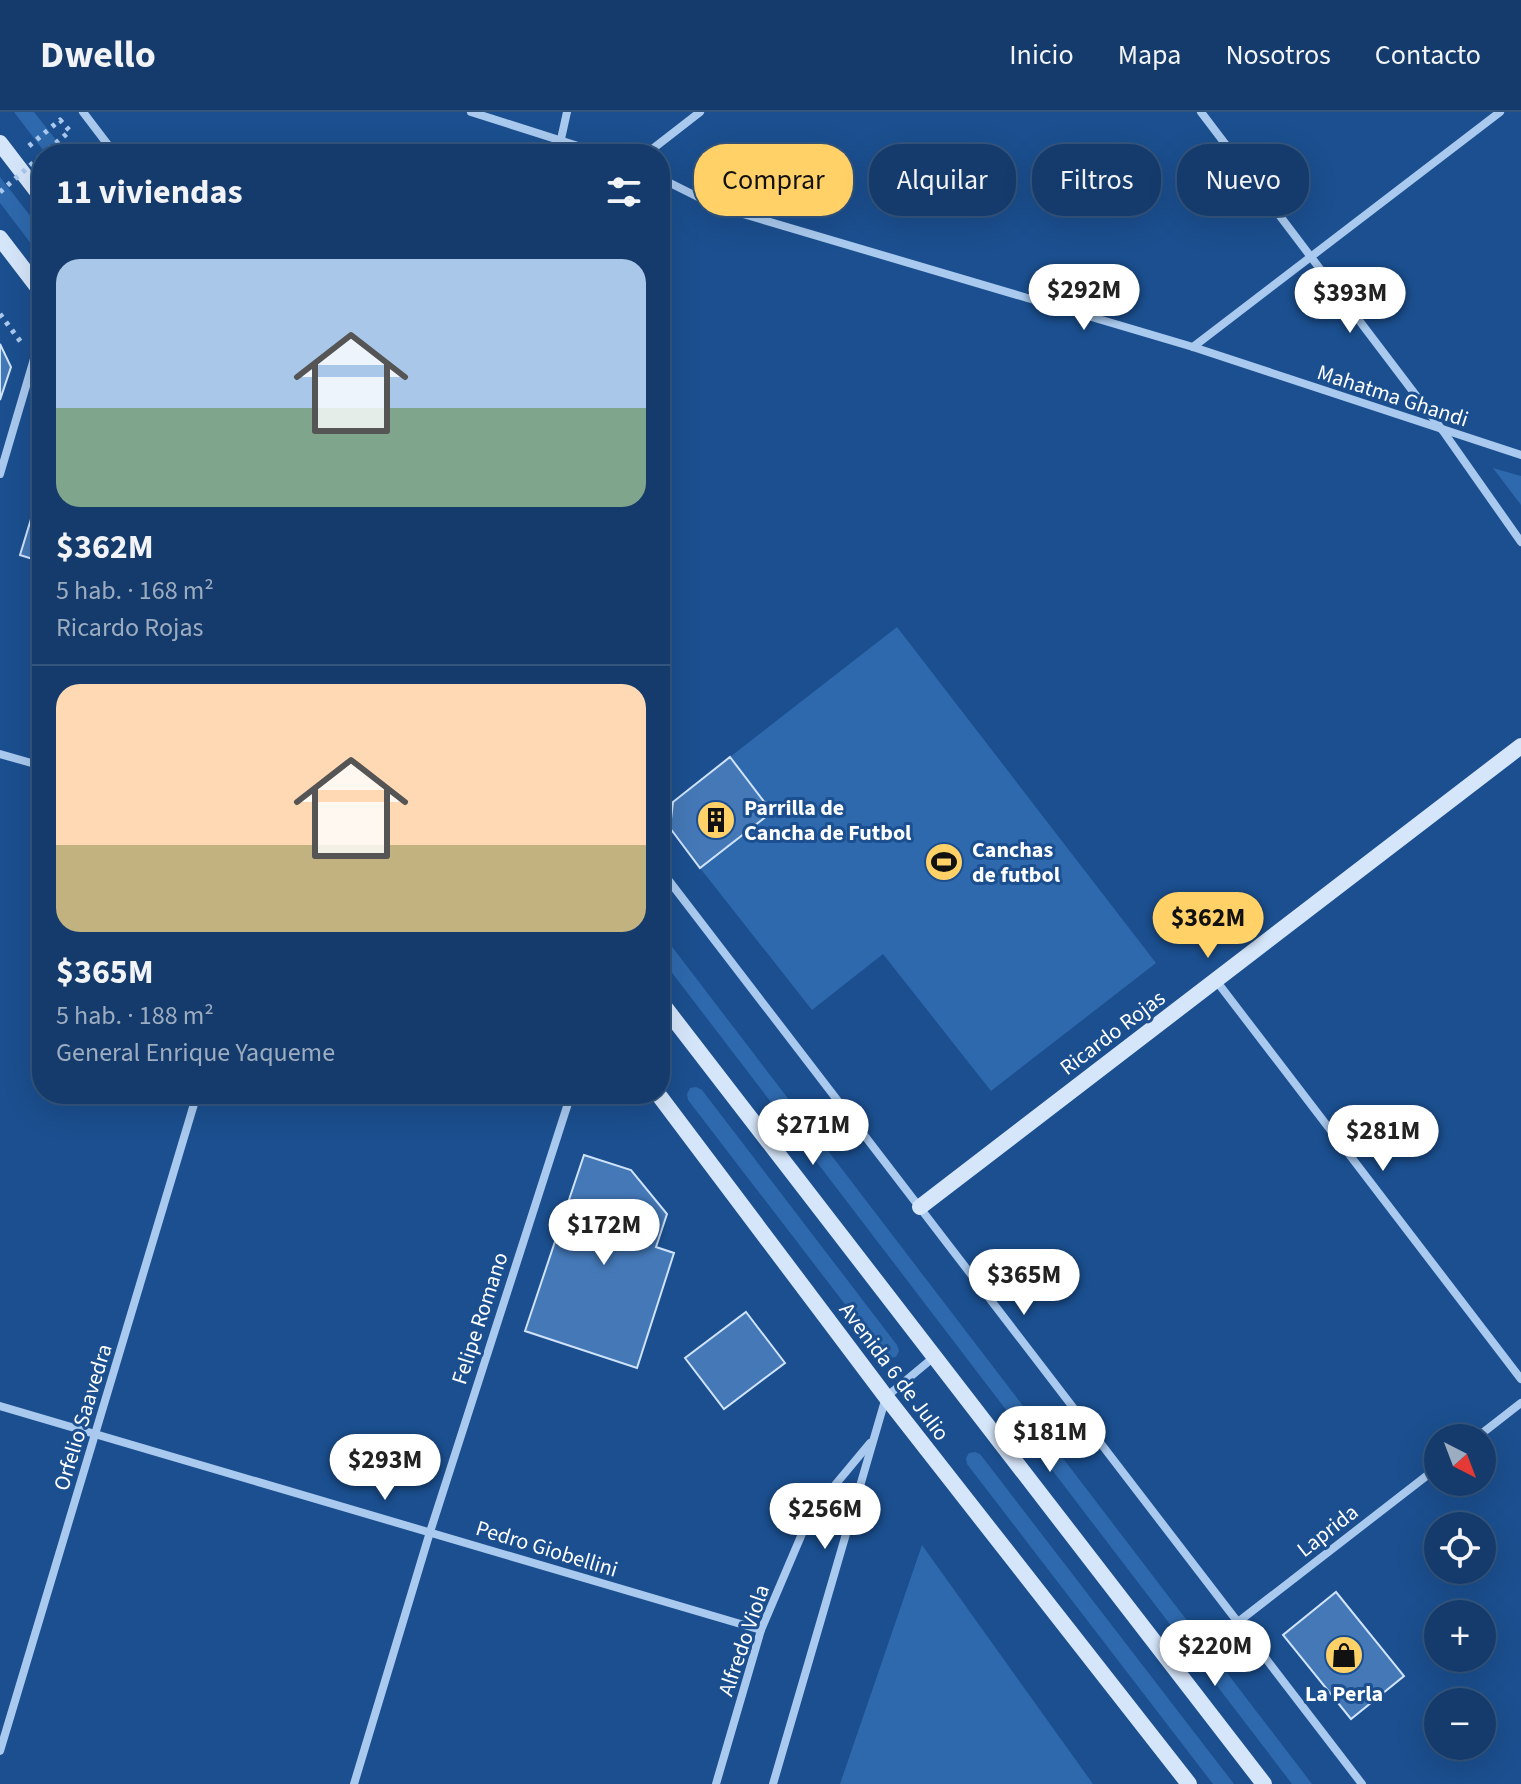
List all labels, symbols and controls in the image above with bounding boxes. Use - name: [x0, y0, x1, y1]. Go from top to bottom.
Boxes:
- text: Dwello: [40, 28, 156, 82]
- text: Inicio: [1009, 35, 1074, 75]
- text: Mapa: [1118, 35, 1181, 75]
- text: Nosotros: [1225, 35, 1331, 75]
- text: Contacto: [1375, 35, 1481, 75]
- chip: Comprar: [694, 144, 853, 216]
- chip: Alquilar: [869, 144, 1016, 216]
- chip: Filtros: [1032, 144, 1161, 216]
- chip: Nuevo: [1177, 144, 1309, 216]
- text: 11 viviendas: [56, 168, 243, 217]
- icon: filters: [602, 170, 646, 214]
- pin: $292M: [1028, 264, 1140, 332]
- pin: $393M: [1294, 267, 1406, 335]
- text: $292M: [1047, 271, 1121, 308]
- text: $393M: [1313, 274, 1387, 311]
- icon: home: [279, 311, 423, 455]
- street label: Mahatma Ghandi: [1313, 356, 1472, 435]
- text: $362M: [56, 523, 154, 572]
- text: 5 hab. · 168 m²: [56, 572, 214, 609]
- text: Ricardo Rojas: [56, 609, 203, 646]
- icon: home: [279, 736, 423, 880]
- place label: Parrilla de Cancha de Futbol: [744, 792, 912, 849]
- building icon: Parrilla de Cancha de Futbol: [695, 799, 737, 841]
- place label: Canchas de futbol: [972, 834, 1061, 891]
- sports icon: Canchas de futbol: [923, 841, 965, 883]
- pin: $362M: [1152, 892, 1264, 960]
- text: $362M: [1171, 899, 1245, 936]
- text: $365M: [56, 948, 154, 997]
- street label: Ricardo Rojas: [1053, 982, 1172, 1083]
- text: 5 hab. · 188 m²: [56, 997, 214, 1034]
- text: General Enrique Yaqueme: [56, 1034, 335, 1071]
- pin: $271M: [757, 1099, 869, 1167]
- pin: $281M: [1327, 1105, 1439, 1173]
- text: $271M: [776, 1106, 850, 1143]
- text: $281M: [1346, 1112, 1420, 1149]
- pin: $172M: [548, 1199, 660, 1267]
- text: $172M: [567, 1206, 641, 1243]
- street label: Felipe Romano: [443, 1248, 516, 1389]
- pin: $365M: [968, 1249, 1080, 1317]
- text: $365M: [987, 1256, 1061, 1293]
- street label: Avenida 6 de Julio: [831, 1296, 957, 1448]
- street label: Orfelio Saavedra: [45, 1340, 121, 1495]
- pin: $181M: [994, 1406, 1106, 1474]
- text: $181M: [1013, 1413, 1087, 1450]
- north arrow: [1424, 1424, 1496, 1496]
- map controls: [1424, 1424, 1496, 1760]
- pin: $293M: [329, 1434, 441, 1502]
- text: $293M: [348, 1441, 422, 1478]
- pin: $256M: [769, 1483, 881, 1551]
- text: $256M: [788, 1490, 862, 1527]
- street label: Laprida: [1290, 1497, 1365, 1565]
- street label: Pedro Giobellini: [472, 1512, 622, 1586]
- button: locate: [1424, 1512, 1496, 1584]
- street label: Alfredo Viola: [710, 1580, 778, 1700]
- button: +: [1424, 1600, 1496, 1672]
- pin: $220M: [1159, 1620, 1271, 1688]
- text: $220M: [1178, 1627, 1252, 1664]
- shop icon: La Perla: [1323, 1634, 1365, 1676]
- place label: La Perla: [1305, 1678, 1383, 1710]
- button: −: [1424, 1688, 1496, 1760]

